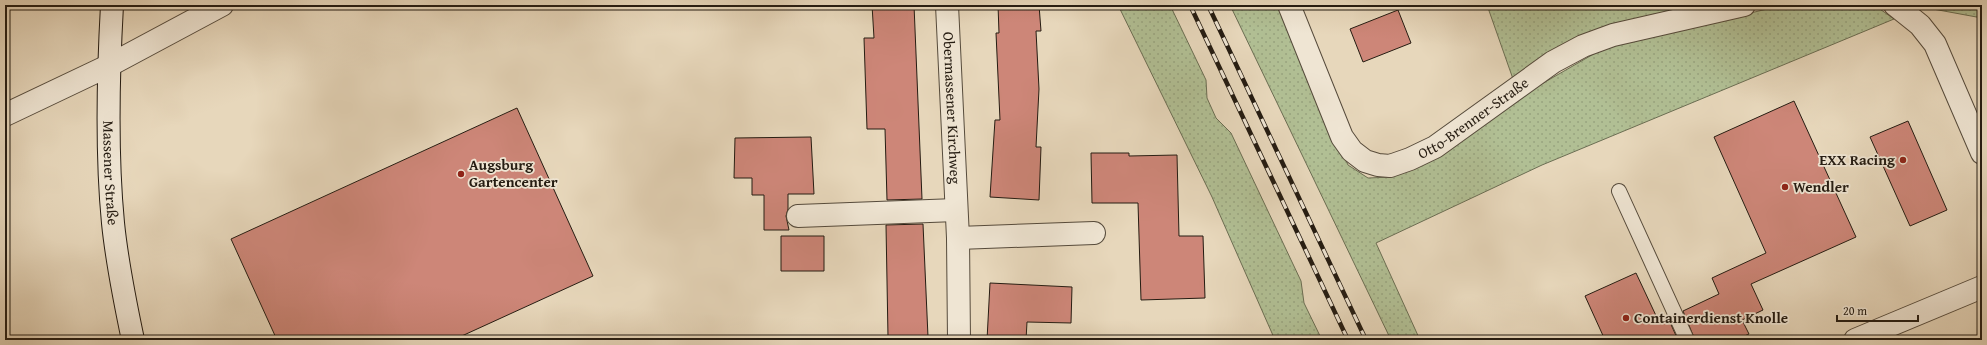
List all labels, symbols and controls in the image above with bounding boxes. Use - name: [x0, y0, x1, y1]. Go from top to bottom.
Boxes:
- street label: Obermassener Kirchweg: [938, 31, 966, 185]
- street label: Otto-Brenner-Straße: [1414, 72, 1533, 164]
- street label: Massener Straße: [98, 120, 124, 226]
- place label: EXX Racing: [1819, 149, 1895, 170]
- place label: Augsburg Gartencenter: [469, 154, 558, 192]
- marker: EXX Racing: [1898, 155, 1908, 165]
- marker: Augsburg Gartencenter: [456, 169, 466, 179]
- place label: Wendler: [1793, 176, 1849, 197]
- marker: Wendler: [1780, 182, 1790, 192]
- scale bar: [1837, 297, 1918, 323]
- text: 20 m: [1843, 302, 1867, 319]
- place label: Containerdienst Knolle: [1634, 307, 1788, 328]
- marker: Containerdienst Knolle: [1621, 313, 1631, 323]

